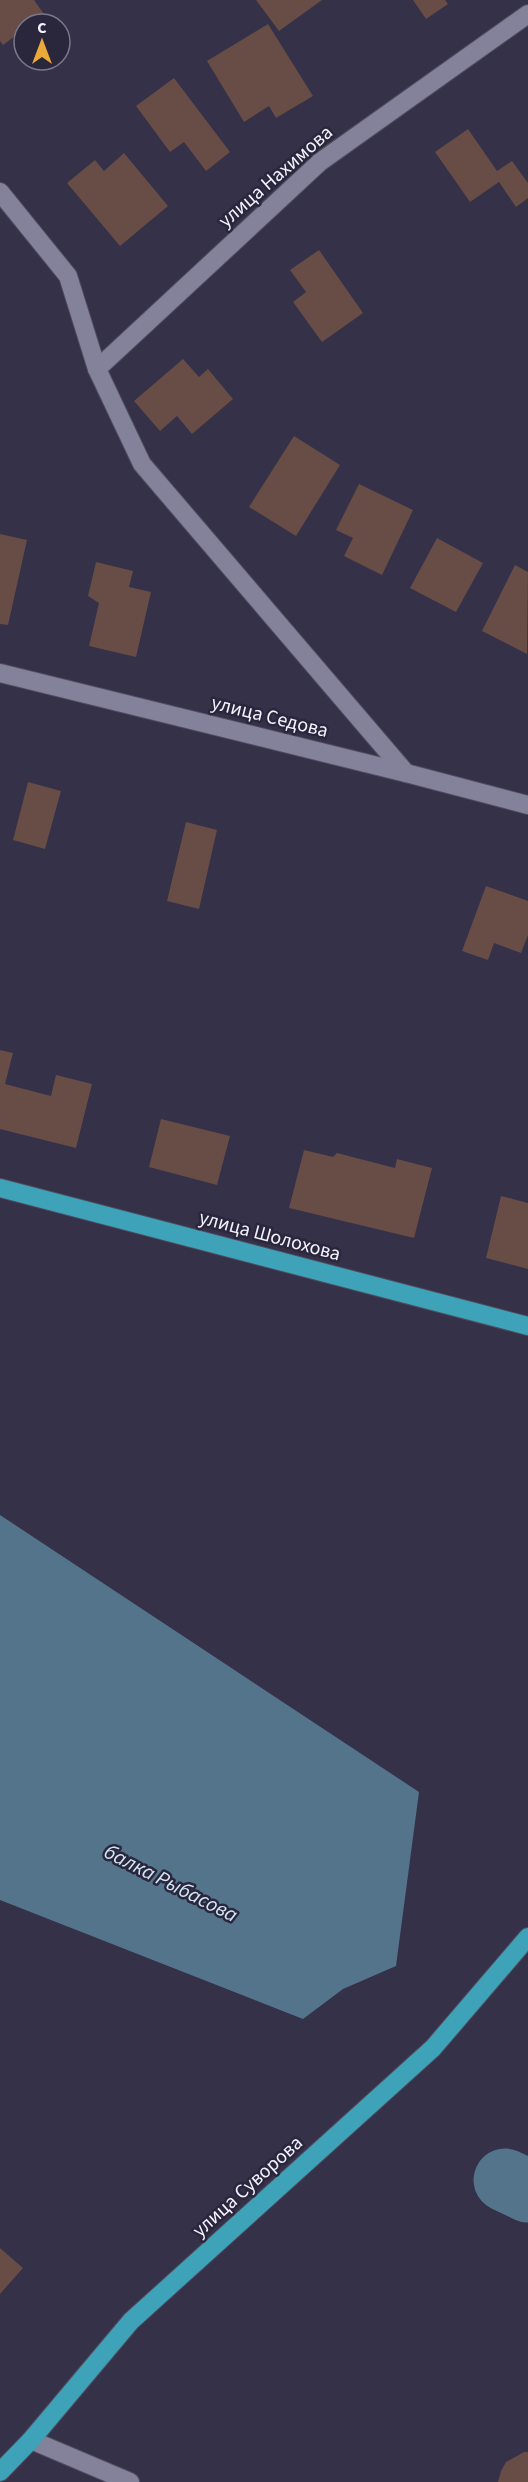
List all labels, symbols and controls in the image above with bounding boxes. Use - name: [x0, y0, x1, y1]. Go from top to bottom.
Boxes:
- north arrow: [12, 12, 72, 72]
- text: С: [37, 17, 47, 39]
- street label: улица Нахимова: [212, 119, 339, 234]
- street label: улица Седова: [208, 689, 331, 745]
- street label: улица Шолохова: [196, 1204, 344, 1268]
- water label: балка Рыбасова: [99, 1836, 243, 1930]
- street label: улица Суворова: [186, 2129, 309, 2244]

